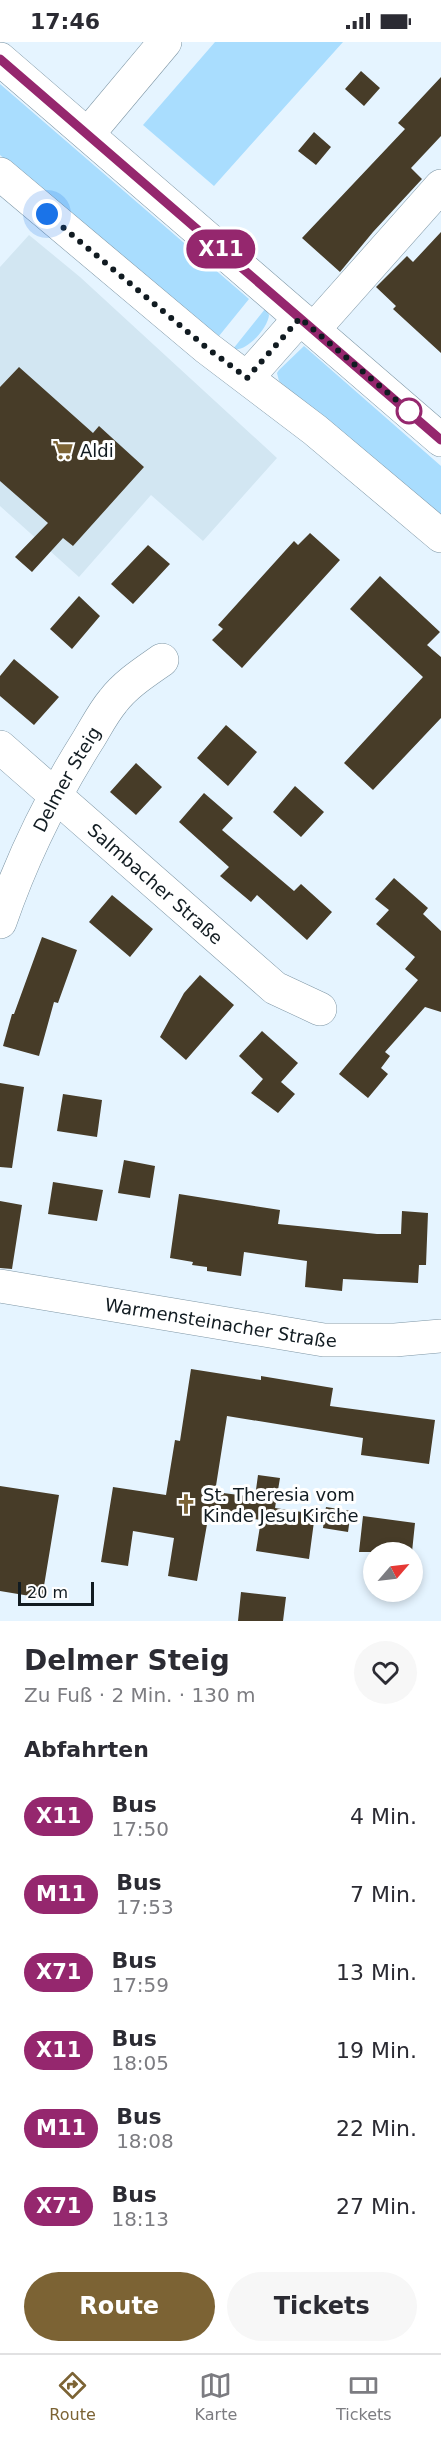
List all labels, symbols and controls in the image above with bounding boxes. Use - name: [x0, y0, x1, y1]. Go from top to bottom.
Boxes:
- text: 17:46: [30, 9, 100, 34]
- your location: [32, 199, 62, 229]
- line badge: X11: [186, 230, 256, 268]
- text: X11: [198, 237, 244, 261]
- unlabelled marker: [396, 398, 422, 424]
- supermarket icon: Aldi: [51, 438, 75, 462]
- place label: Aldi: [80, 440, 114, 461]
- street label: Delmer Steig: [28, 722, 104, 835]
- street label: Salmbacher Straße: [84, 819, 227, 948]
- street label: Warmensteinacher Straße: [103, 1293, 337, 1351]
- place label: St. Theresia vom Kinde Jesu Kirche: [203, 1484, 359, 1526]
- church icon: St. Theresia vom Kinde Jesu Kirche: [174, 1492, 198, 1516]
- north arrow: [363, 1542, 423, 1602]
- map controls: [363, 1542, 423, 1602]
- scale bar: [18, 1579, 94, 1606]
- text: 20 m: [27, 1583, 68, 1602]
- button: heart: [354, 1641, 417, 1704]
- text: Delmer Steig: [24, 1644, 230, 1677]
- text: Zu Fuß · 2 Min. · 130 m: [24, 1683, 256, 1707]
- text: Abfahrten: [24, 1737, 149, 1762]
- text: Bus: [111, 1792, 157, 1817]
- text: X11: [36, 1804, 81, 1828]
- text: 4 Min.: [350, 1804, 417, 1829]
- text: 17:50: [111, 1817, 169, 1841]
- text: Bus: [116, 1870, 162, 1895]
- text: M11: [36, 1882, 86, 1906]
- text: 7 Min.: [350, 1882, 417, 1907]
- text: 17:53: [116, 1895, 174, 1919]
- text: Bus: [111, 1948, 157, 1973]
- text: X71: [36, 1960, 81, 1984]
- text: 13 Min.: [336, 1960, 417, 1985]
- text: 17:59: [111, 1973, 169, 1997]
- text: Bus: [111, 2026, 157, 2051]
- text: X11: [36, 2038, 81, 2062]
- text: 19 Min.: [336, 2038, 417, 2063]
- text: 18:05: [111, 2051, 169, 2075]
- text: Bus: [116, 2104, 162, 2129]
- text: M11: [36, 2116, 86, 2140]
- text: 22 Min.: [336, 2116, 417, 2141]
- text: 18:08: [116, 2129, 174, 2153]
- text: Bus: [111, 2182, 157, 2207]
- text: X71: [36, 2194, 81, 2218]
- text: 27 Min.: [336, 2194, 417, 2219]
- text: 18:13: [111, 2207, 169, 2231]
- button: Route: [24, 2272, 215, 2341]
- button: Tickets: [227, 2272, 417, 2341]
- tab: Route: [49, 2369, 96, 2424]
- tab: Karte: [195, 2369, 237, 2424]
- tab: Tickets: [336, 2369, 392, 2424]

